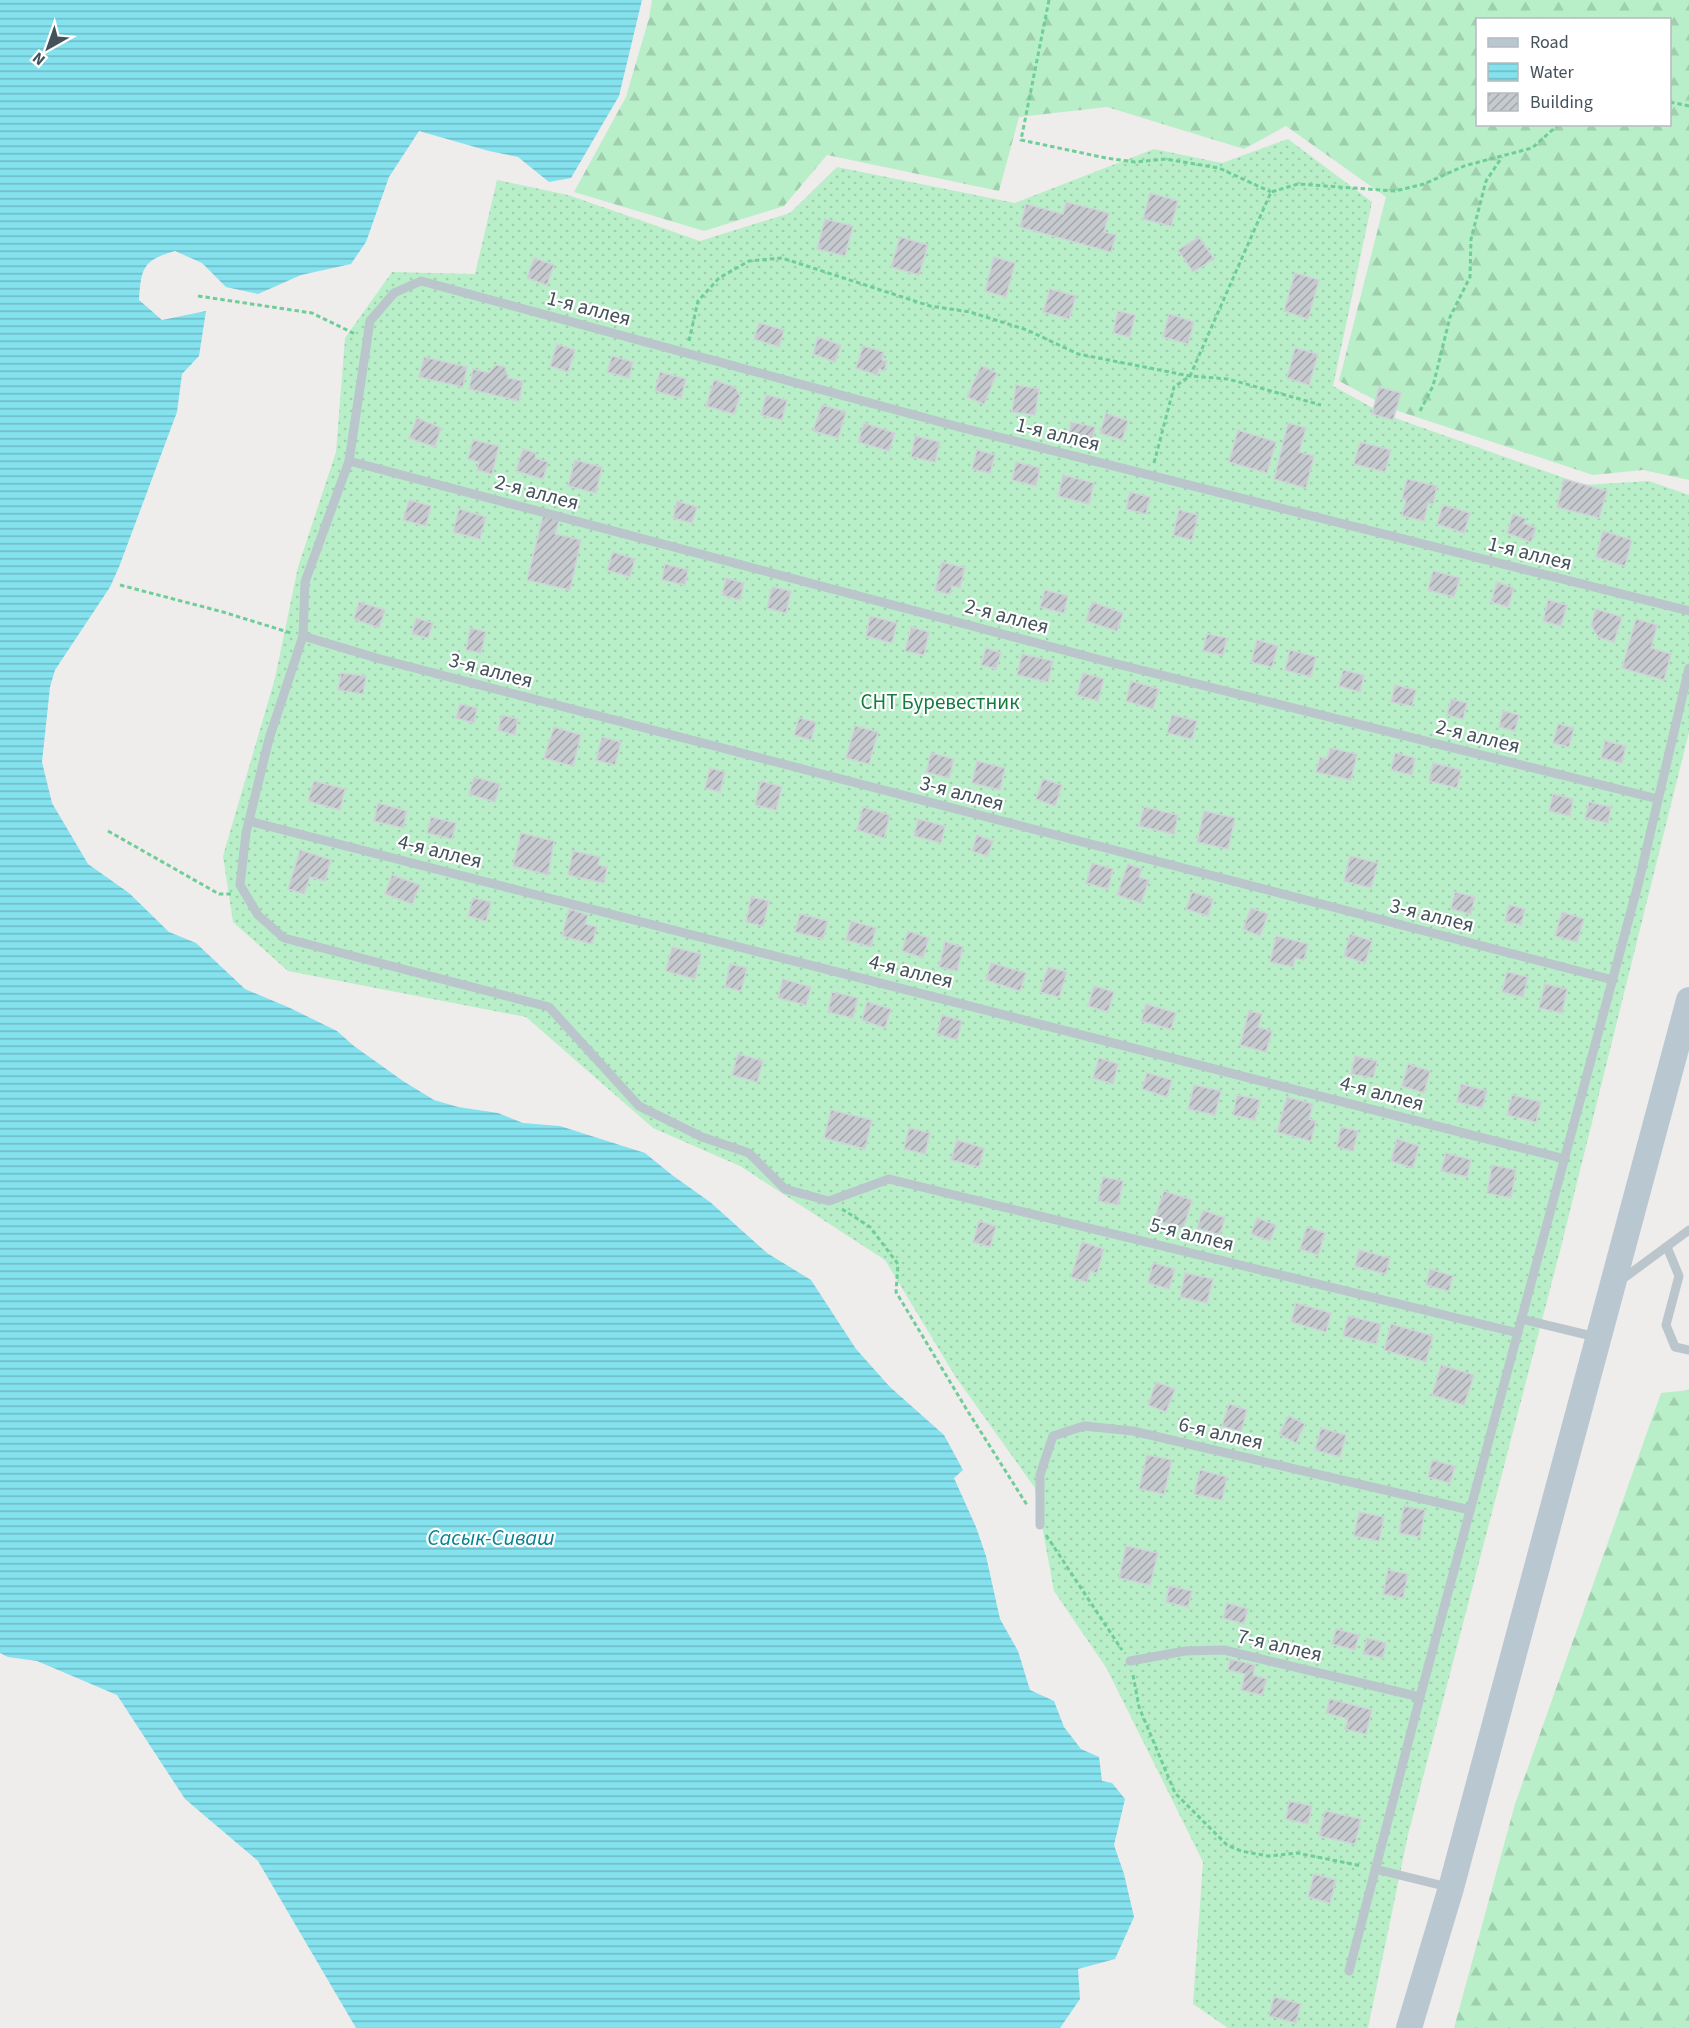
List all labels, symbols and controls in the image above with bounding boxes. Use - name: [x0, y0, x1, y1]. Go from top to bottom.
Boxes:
- north arrow: [18, 18, 78, 78]
- legend: [1476, 18, 1671, 126]
- text: Road: [1530, 30, 1569, 55]
- text: N: [28, 47, 50, 71]
- text: Water: [1530, 60, 1574, 85]
- text: Building: [1530, 90, 1593, 115]
- street label: 1-я аллея: [544, 282, 634, 334]
- street label: 1-я аллея: [1013, 409, 1103, 459]
- street label: 2-я аллея: [492, 466, 582, 518]
- street label: 1-я аллея: [1485, 528, 1575, 578]
- street label: 2-я аллея: [962, 590, 1052, 642]
- street label: 3-я аллея: [446, 644, 536, 696]
- park label: СНТ Буревестник: [860, 687, 1020, 717]
- street label: 2-я аллея: [1433, 711, 1523, 761]
- street label: 3-я аллея: [917, 767, 1007, 819]
- street label: 4-я аллея: [395, 826, 485, 876]
- street label: 3-я аллея: [1387, 890, 1477, 940]
- street label: 4-я аллея: [866, 946, 956, 996]
- street label: 4-я аллея: [1337, 1067, 1427, 1119]
- street label: 5-я аллея: [1147, 1209, 1237, 1259]
- street label: 6-я аллея: [1176, 1409, 1266, 1457]
- water label: Сасык-Сиваш: [427, 1522, 555, 1554]
- street label: 7-я аллея: [1235, 1621, 1325, 1669]

